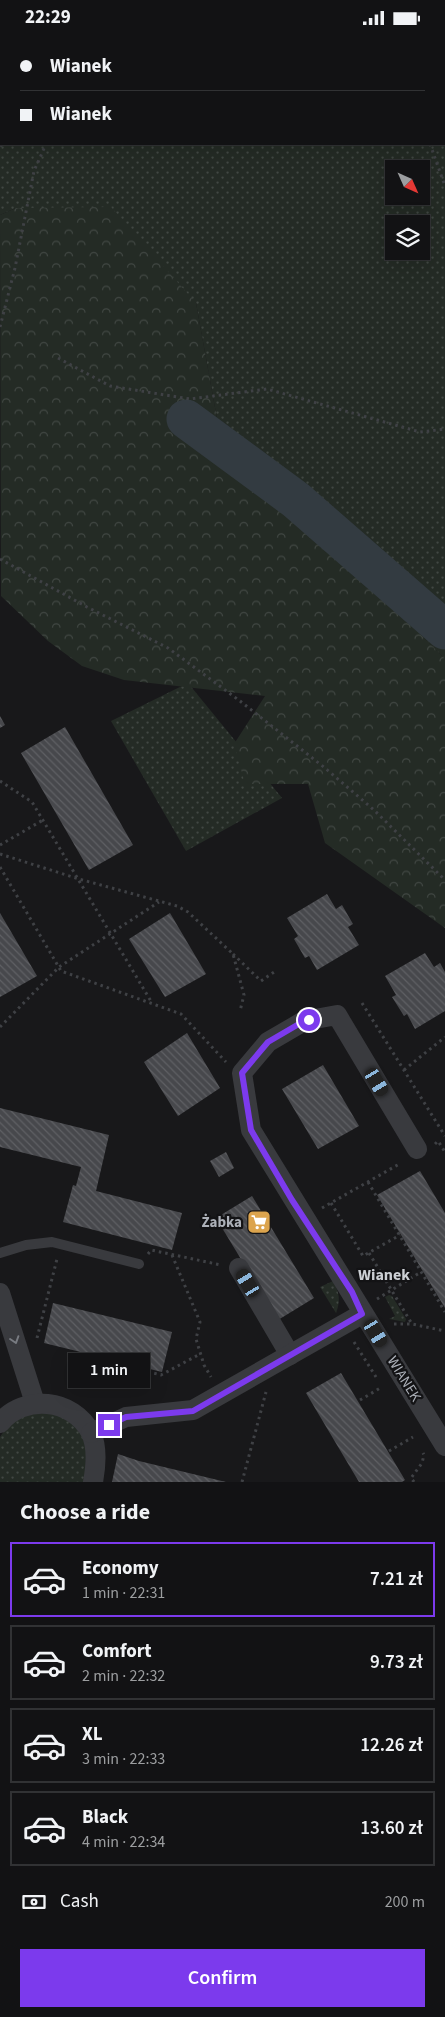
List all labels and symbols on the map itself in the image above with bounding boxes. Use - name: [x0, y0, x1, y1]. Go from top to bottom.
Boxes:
- north arrow: [385, 160, 430, 205]
- route start: [298, 1009, 320, 1031]
- car: [362, 1065, 391, 1099]
- supermarket icon: Żabka: [246, 1209, 272, 1235]
- place label: Żabka: [202, 1212, 242, 1233]
- district label: Wianek: [358, 1264, 410, 1286]
- car: [233, 1266, 262, 1300]
- car: [361, 1316, 390, 1350]
- one-way arrow: [9, 1335, 19, 1344]
- street label: WIANEK: [382, 1352, 426, 1406]
- callout: 1 min: [68, 1353, 150, 1387]
- route end: [98, 1414, 120, 1436]

